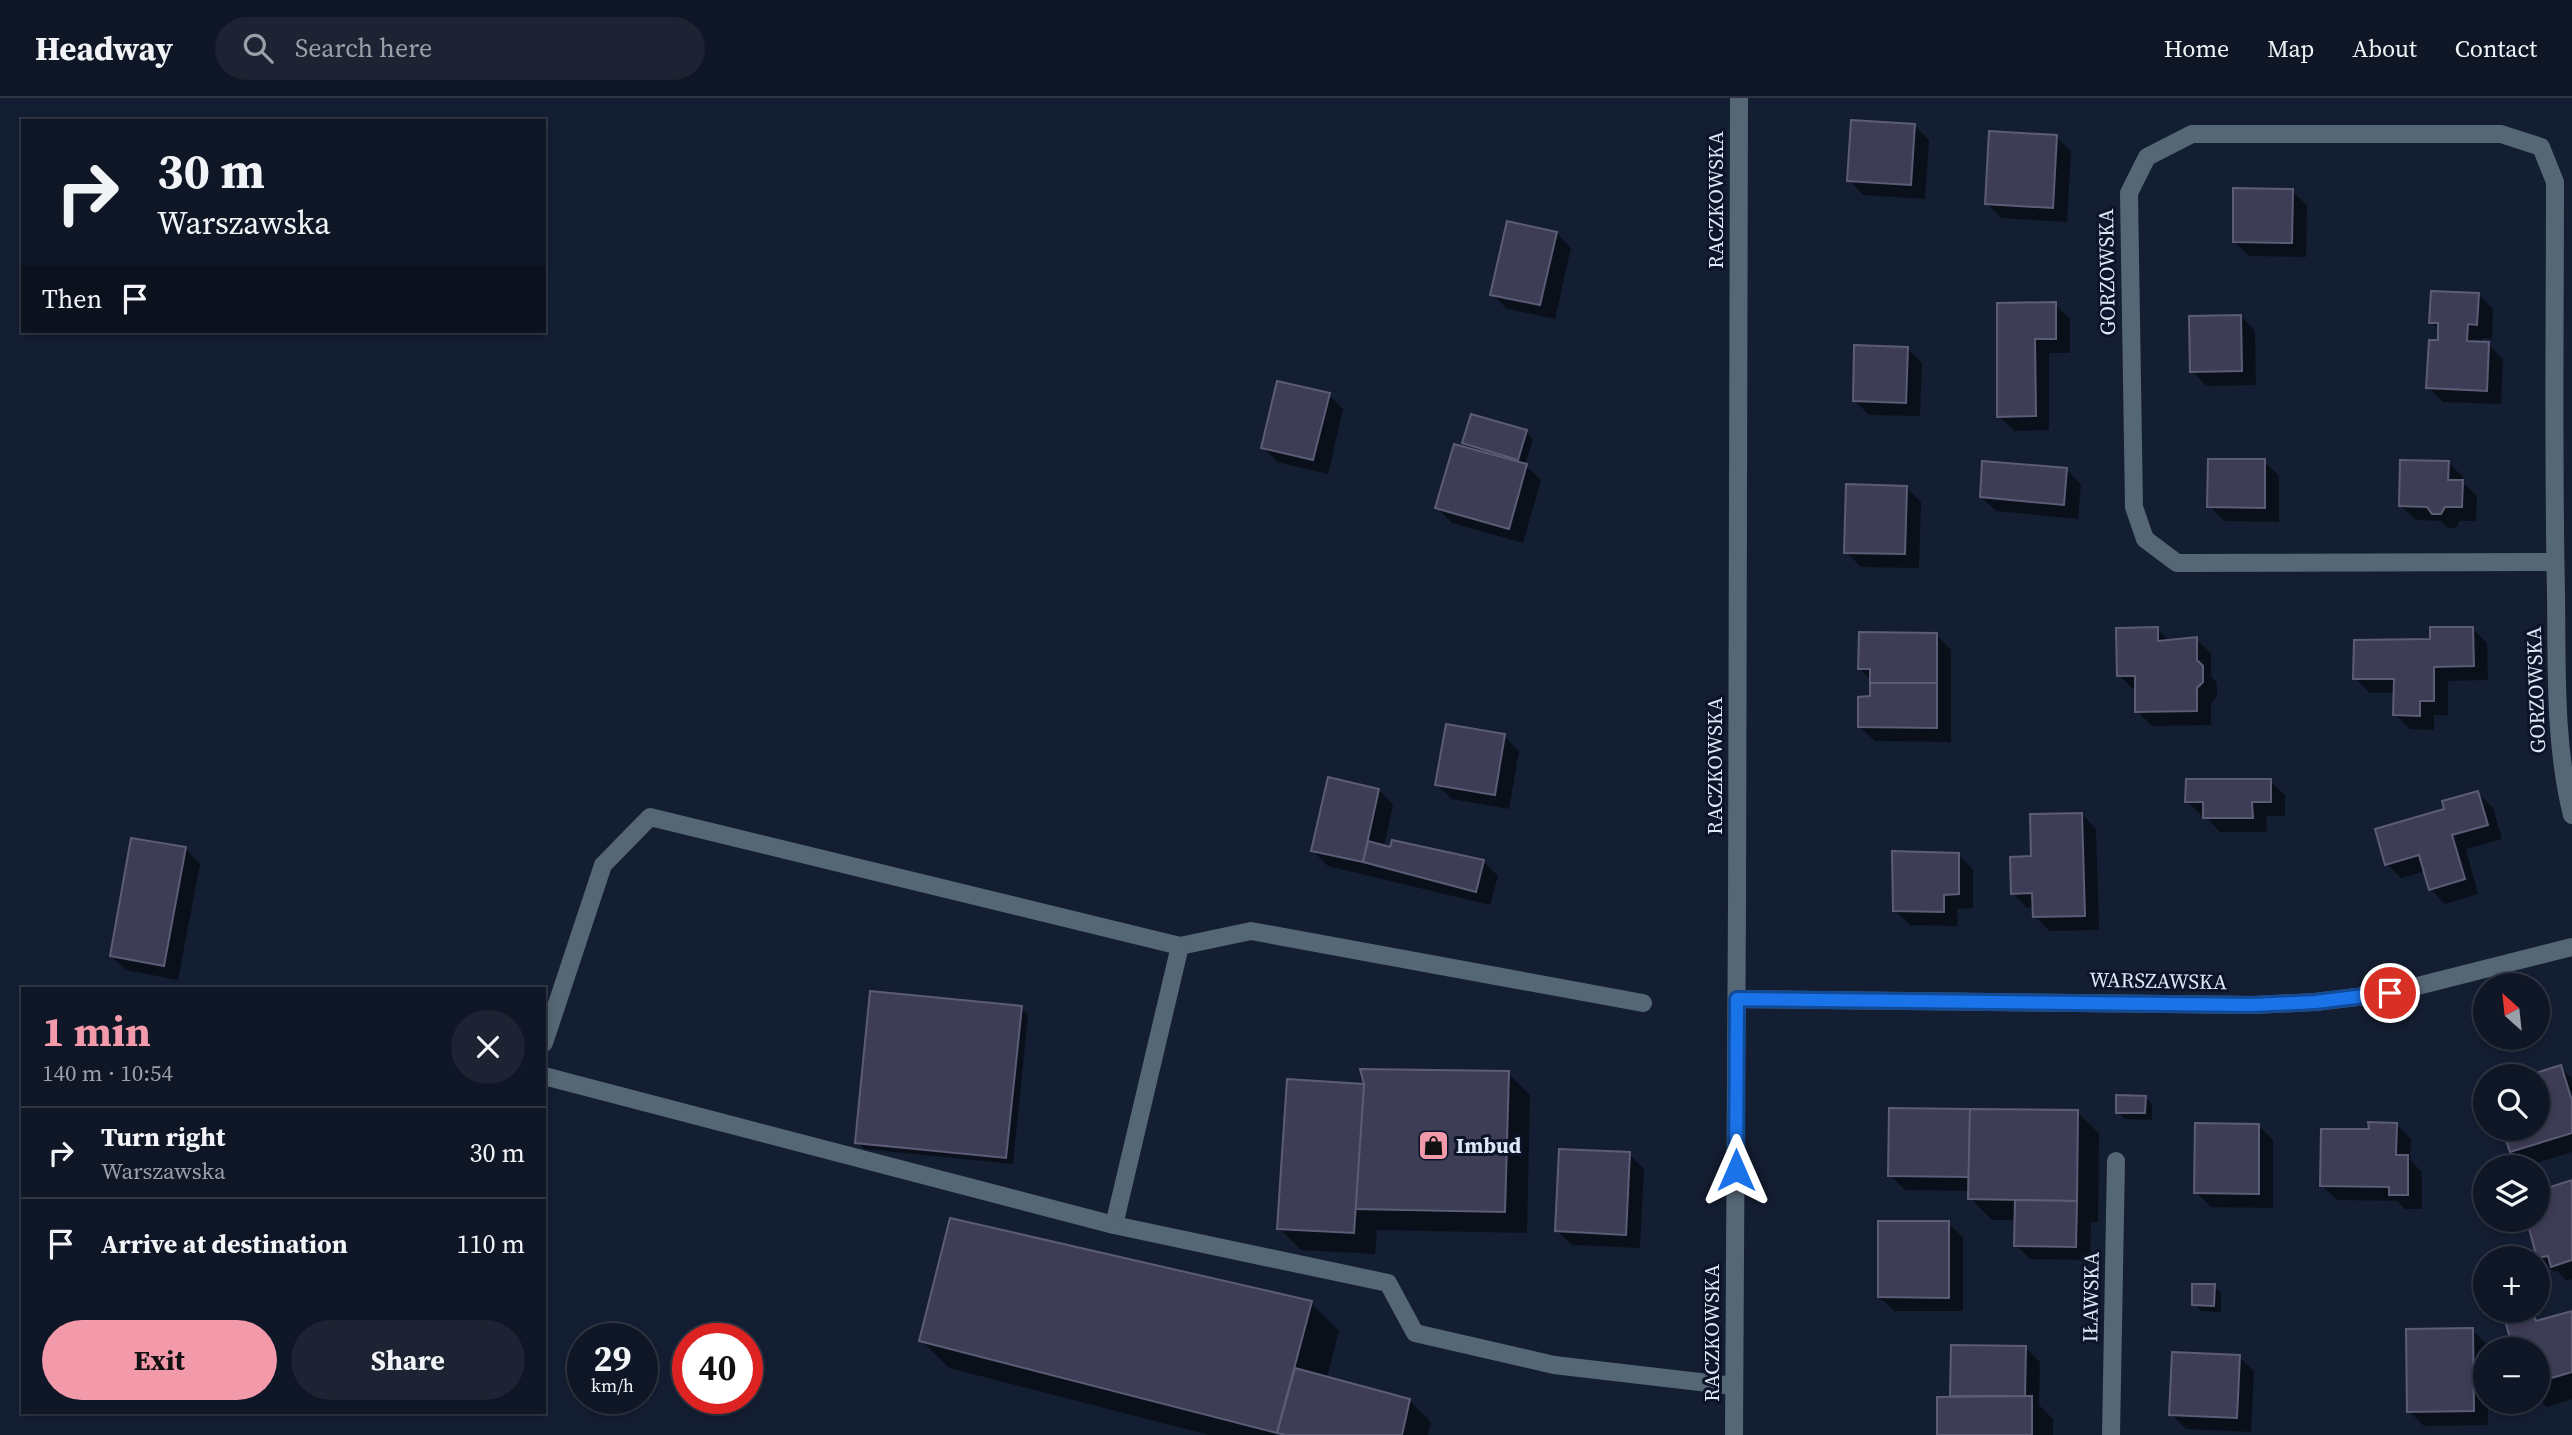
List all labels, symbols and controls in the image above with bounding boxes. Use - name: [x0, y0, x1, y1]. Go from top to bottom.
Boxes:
- search box: [215, 17, 705, 80]
- text: Headway: [35, 26, 173, 71]
- icon: search: [239, 29, 277, 67]
- text: Search here: [295, 30, 432, 66]
- text: Home: [2164, 32, 2229, 65]
- text: Map: [2267, 32, 2314, 65]
- text: About: [2352, 32, 2417, 65]
- text: Contact: [2455, 32, 2537, 65]
- street label: RACZKOWSKA: [1701, 131, 1730, 269]
- text: 30 m: [157, 137, 265, 204]
- icon: right: [42, 147, 133, 238]
- text: Warszawska: [157, 201, 331, 245]
- street label: GORZOWSKA: [2091, 208, 2122, 336]
- icon: arrive: [116, 280, 154, 318]
- text: Then: [42, 281, 102, 317]
- street label: GORZOWSKA: [2519, 626, 2552, 754]
- street label: RACZKOWSKA: [1700, 697, 1729, 835]
- pin: [2360, 963, 2420, 1023]
- street label: WARSZAWSKA: [2089, 965, 2227, 996]
- north arrow: [2473, 973, 2550, 1050]
- map controls: [2473, 973, 2550, 1414]
- icon: arrive: [2371, 974, 2409, 1012]
- text: 1 min: [42, 1002, 151, 1060]
- button: close: [451, 1010, 525, 1084]
- text: 140 m · 10:54: [42, 1057, 173, 1089]
- button: search: [2473, 1064, 2550, 1141]
- text: Turn right: [101, 1119, 225, 1155]
- shop icon: Imbud: [1416, 1129, 1450, 1163]
- place label: Imbud: [1456, 1131, 1522, 1160]
- position arrow: [1699, 1133, 1773, 1207]
- icon: right: [42, 1134, 80, 1172]
- text: 30 m: [470, 1135, 525, 1171]
- text: Warszawska: [101, 1155, 226, 1187]
- button: layers: [2473, 1155, 2550, 1232]
- icon: arrive: [42, 1225, 80, 1263]
- text: Arrive at destination: [101, 1226, 348, 1262]
- text: 110 m: [457, 1226, 525, 1262]
- button: +: [2473, 1246, 2550, 1323]
- street label: IŁAWSKA: [2075, 1251, 2106, 1343]
- street label: RACZKOWSKA: [1697, 1264, 1726, 1402]
- button: Exit: [42, 1320, 277, 1400]
- button: Share: [291, 1320, 525, 1400]
- speed limit sign: 40: [672, 1323, 763, 1414]
- text: 29: [594, 1335, 631, 1383]
- button: −: [2473, 1337, 2550, 1414]
- text: km/h: [591, 1373, 634, 1398]

